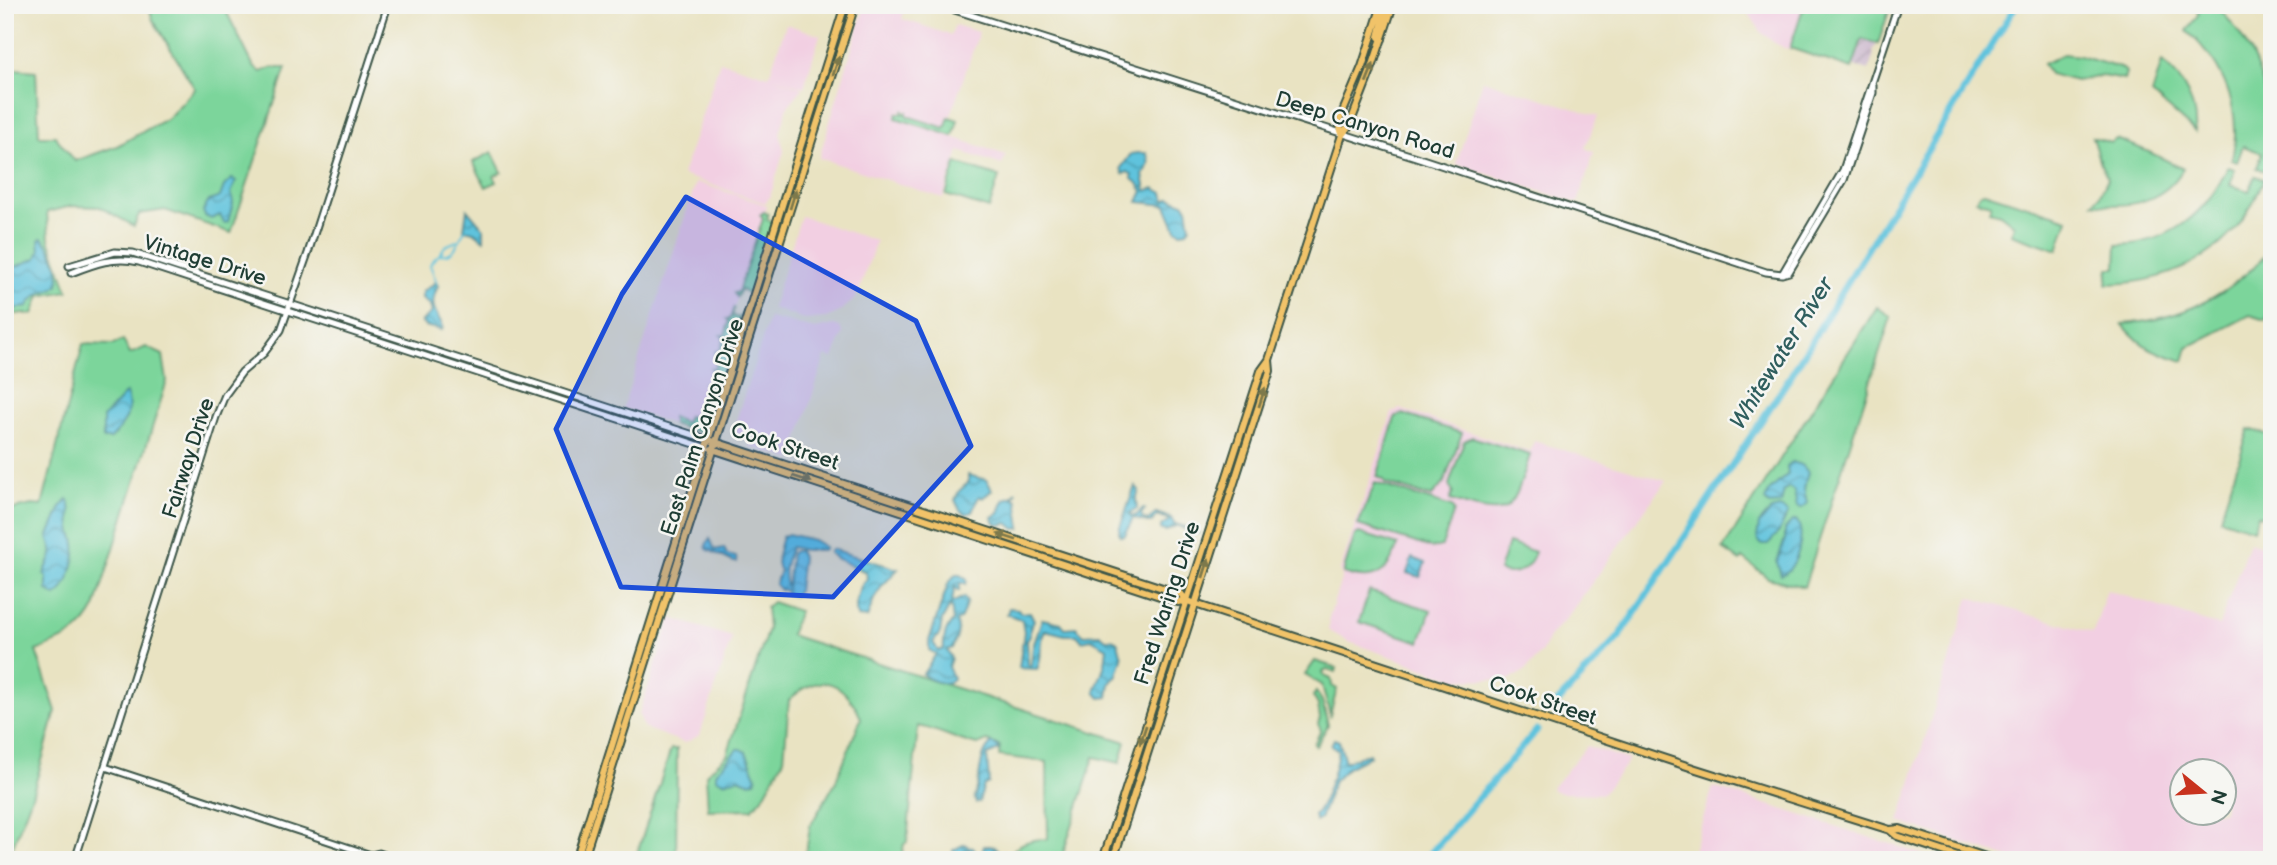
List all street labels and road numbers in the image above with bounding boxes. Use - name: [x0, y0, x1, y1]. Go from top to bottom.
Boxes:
- street label: Deep Canyon Road: [1272, 86, 1457, 165]
- street label: Vintage Drive: [140, 230, 269, 291]
- street label: East Palm Canyon Drive: [656, 316, 749, 539]
- street label: Fairway Drive: [157, 395, 220, 522]
- street label: Cook Street: [728, 417, 842, 476]
- street label: Fred Waring Drive: [1129, 518, 1206, 688]
- street label: Cook Street: [1486, 670, 1600, 731]

